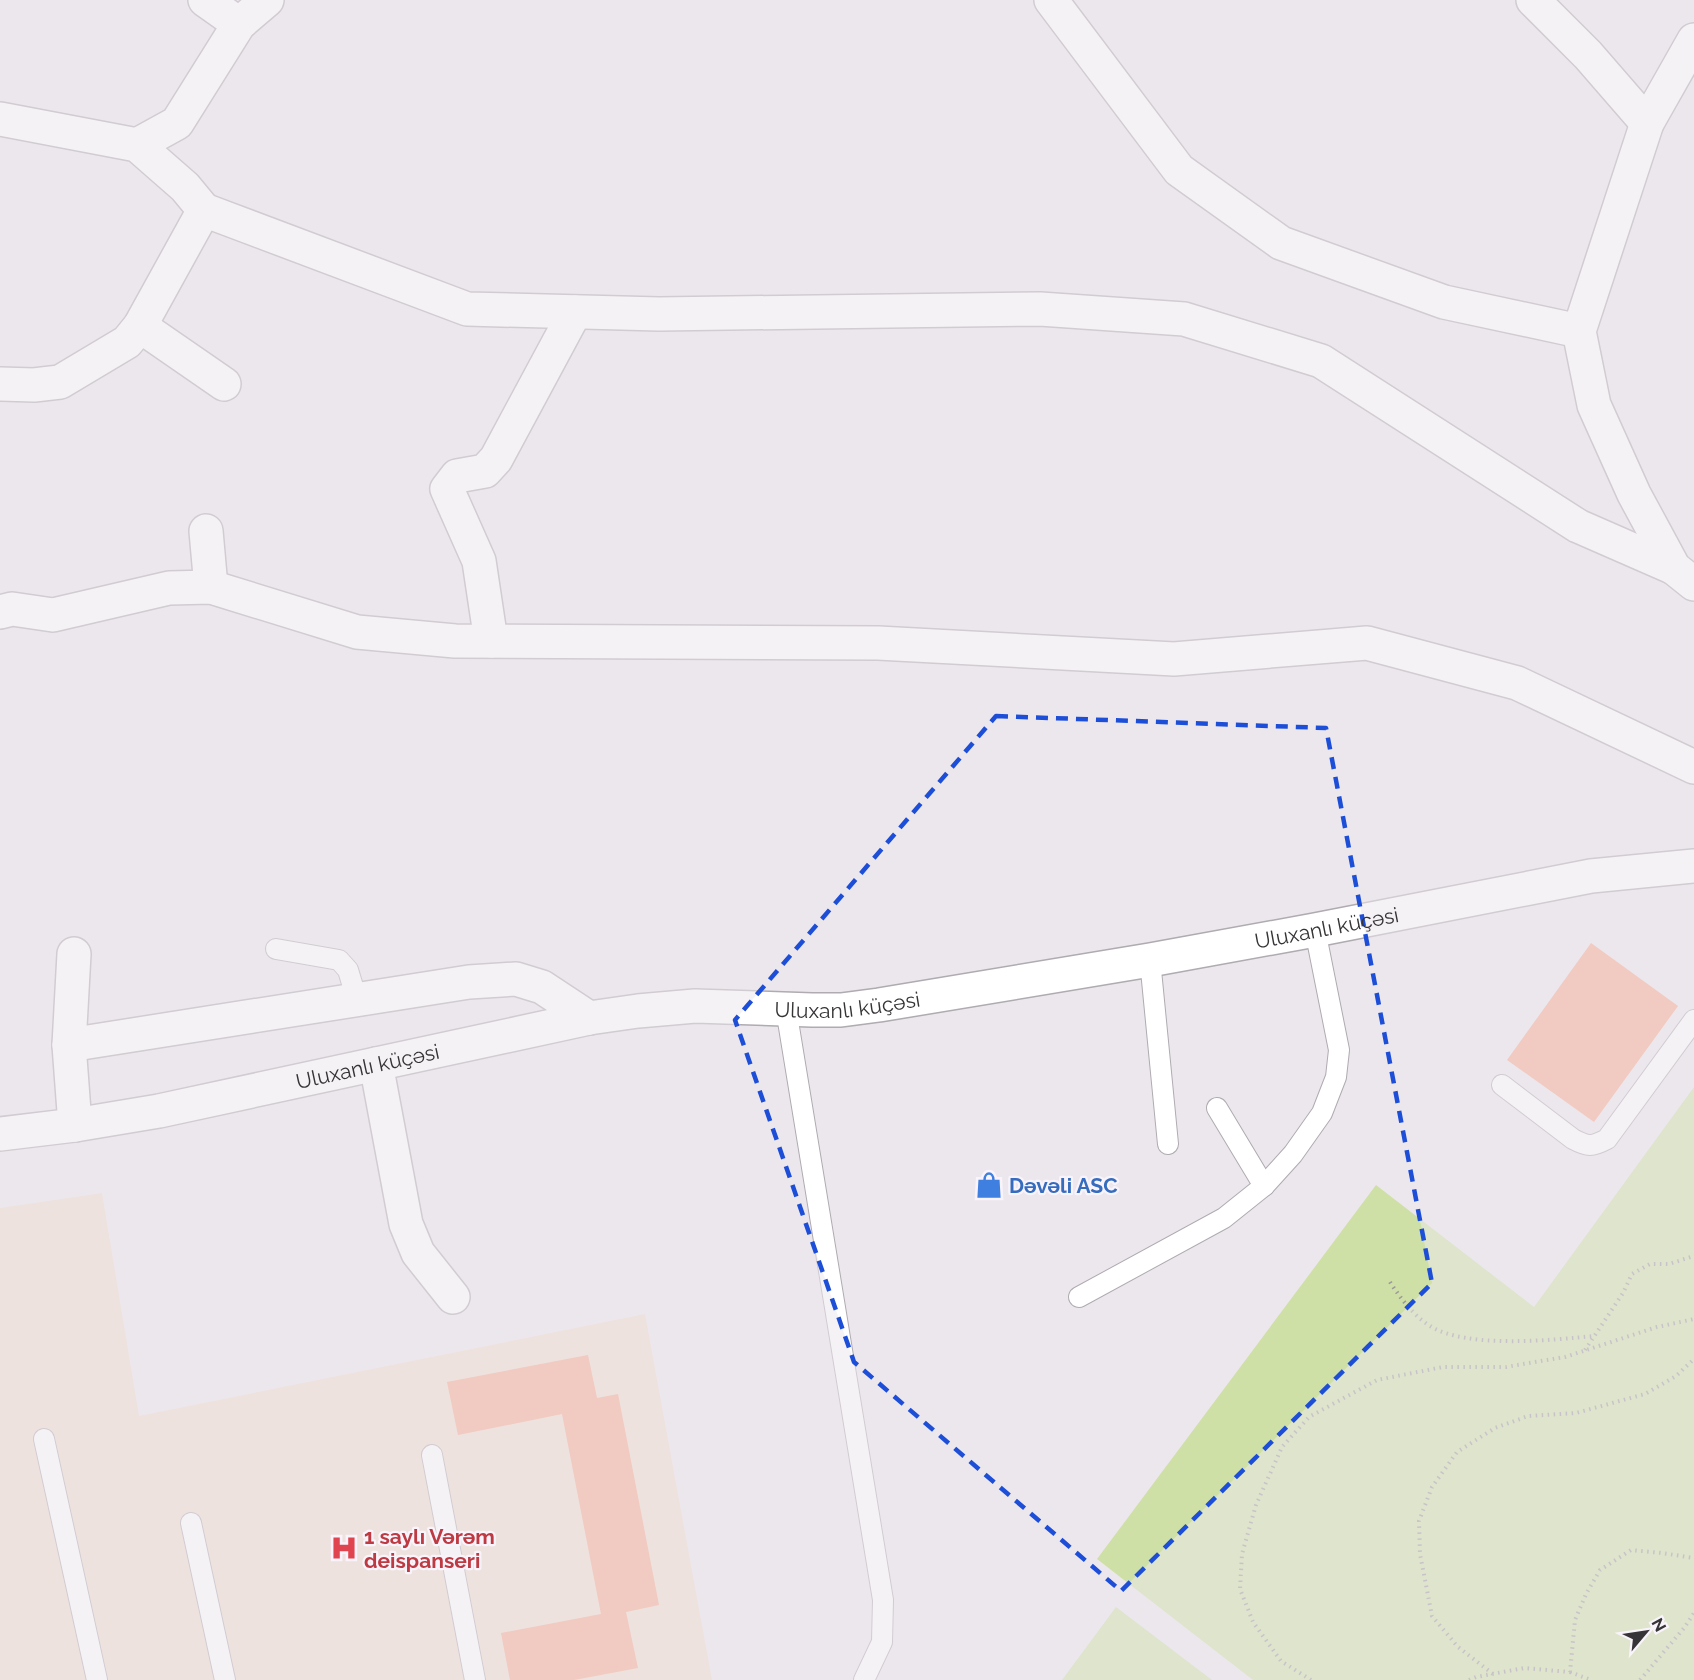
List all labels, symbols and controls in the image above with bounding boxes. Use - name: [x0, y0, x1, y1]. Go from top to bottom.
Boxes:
- street label: Uluxanlı küçəsi: [1253, 901, 1401, 953]
- street label: Uluxanlı küçəsi: [774, 986, 922, 1023]
- street label: Uluxanlı küçəsi: [293, 1038, 441, 1094]
- shop icon: Dəvəli ASC: [974, 1170, 1004, 1200]
- place label: Dəvəli ASC: [1009, 1173, 1118, 1198]
- place label: 1 saylı Vərəm deispanseri: [364, 1524, 495, 1573]
- hospital icon: 1 saylı Vərəm deispanseri: [329, 1533, 359, 1563]
- north arrow: [1616, 1602, 1676, 1662]
- text: N: [1647, 1615, 1670, 1635]

